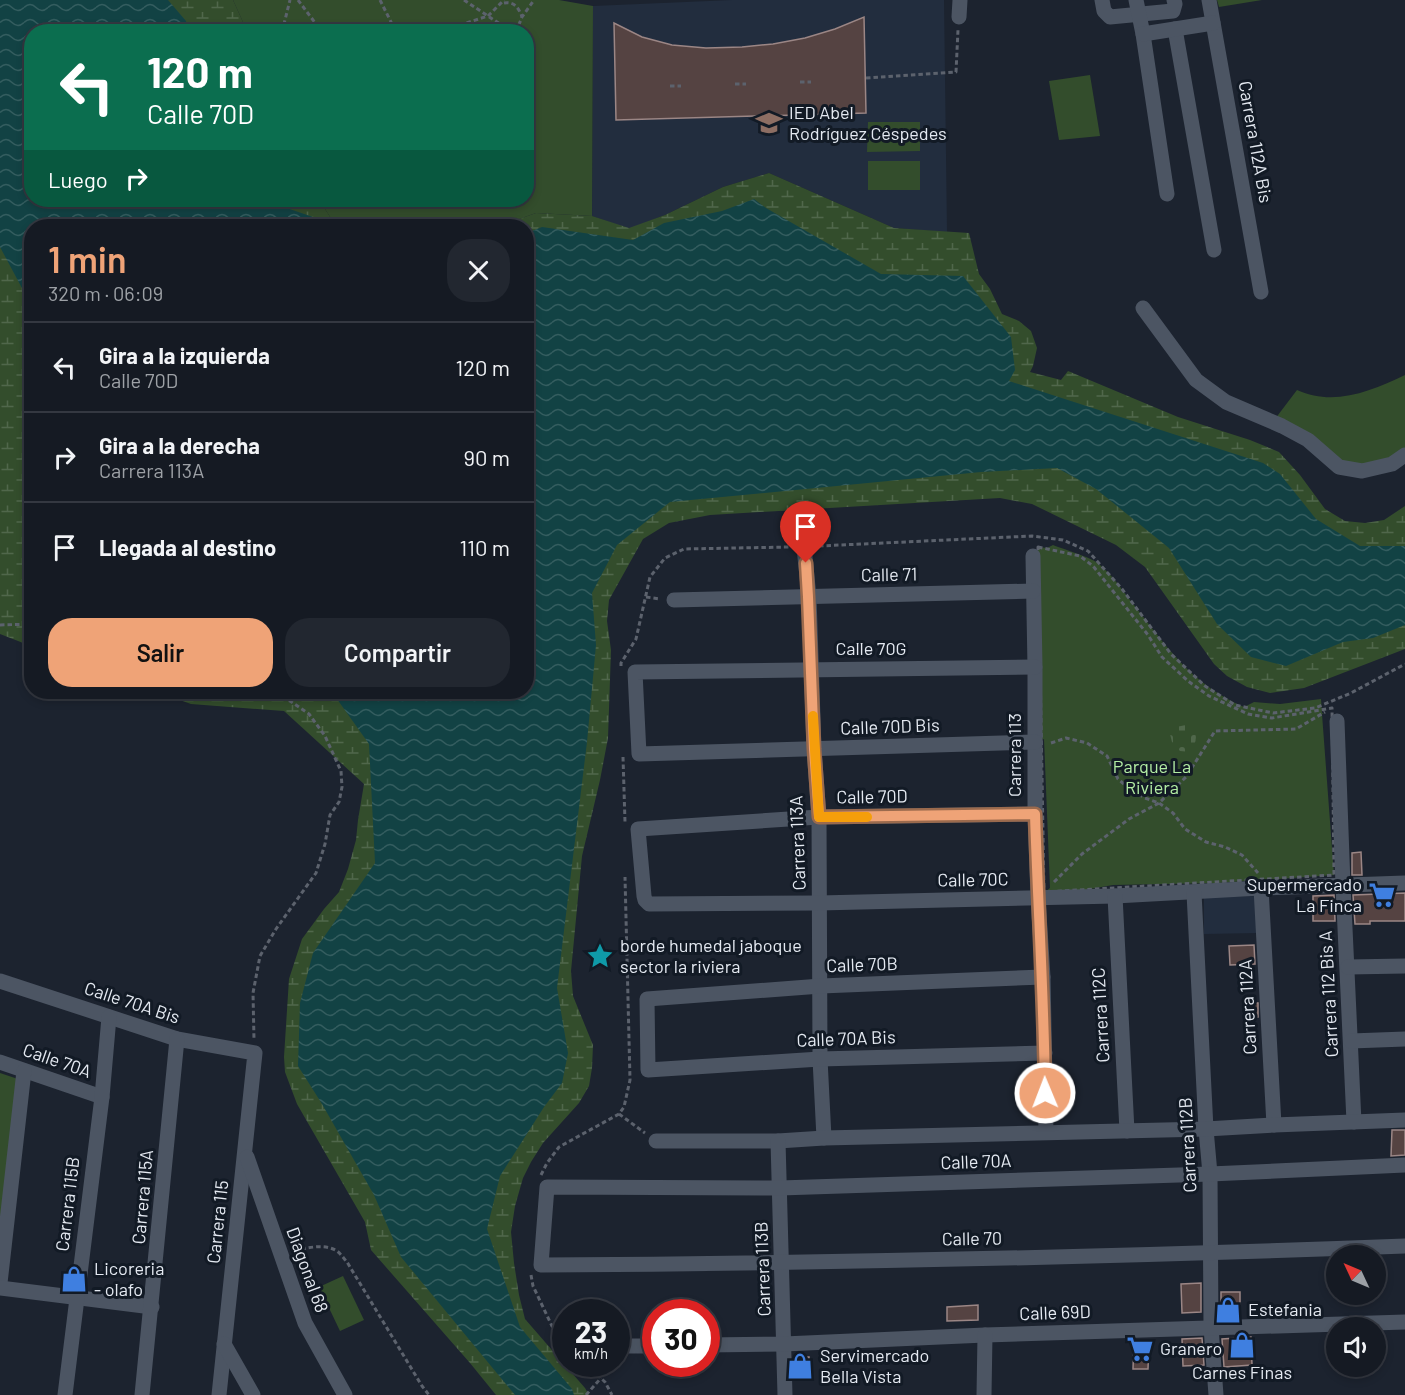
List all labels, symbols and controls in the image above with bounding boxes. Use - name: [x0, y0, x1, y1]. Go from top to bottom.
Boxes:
- text: 120 m: [147, 46, 253, 96]
- icon: left: [48, 48, 126, 126]
- street label: Carrera 112A Bis: [1234, 79, 1278, 204]
- text: Calle 70D: [147, 97, 254, 129]
- place label: IED Abel Rodríguez Céspedes: [789, 101, 947, 144]
- school or university icon: IED Abel Rodríguez Céspedes: [754, 108, 784, 138]
- icon: right: [120, 162, 153, 195]
- text: Luego: [48, 166, 108, 192]
- text: 1 min: [48, 237, 127, 280]
- button: close: [447, 239, 510, 302]
- text: 320 m · 06:09: [48, 281, 163, 305]
- text: Gira a la izquierda: [99, 342, 270, 368]
- icon: left: [48, 351, 81, 384]
- text: 120 m: [455, 354, 510, 380]
- text: Calle 70D: [99, 368, 178, 392]
- text: Gira a la derecha: [99, 432, 260, 458]
- icon: right: [48, 441, 81, 474]
- text: 90 m: [464, 444, 510, 470]
- text: Carrera 113A: [99, 458, 204, 482]
- pin: [780, 501, 831, 563]
- icon: arrive: [789, 510, 822, 543]
- icon: arrive: [48, 531, 81, 564]
- text: Llegada al destino: [99, 534, 276, 560]
- text: 110 m: [460, 534, 510, 560]
- street label: Calle 71: [861, 563, 917, 585]
- button: Salir: [48, 618, 273, 687]
- button: Compartir: [285, 618, 510, 687]
- street label: Calle 70G: [835, 637, 907, 659]
- street label: Calle 70D Bis: [840, 713, 940, 739]
- street label: Carrera 113: [1003, 713, 1025, 797]
- park label: Parque La Riviera: [1113, 755, 1191, 798]
- street label: Calle 70D: [836, 784, 908, 808]
- street label: Carrera 113A: [784, 795, 810, 891]
- street label: Calle 70C: [937, 867, 1009, 891]
- place label: Supermercado La Finca: [1247, 873, 1362, 916]
- supermarket icon: Supermercado La Finca: [1367, 880, 1397, 910]
- street label: Carrera 112 Bis A: [1314, 930, 1342, 1058]
- place label: borde humedal jaboque sector la riviera: [620, 934, 802, 977]
- place icon: borde humedal jaboque sector la riviera: [585, 941, 615, 971]
- street label: Calle 70B: [826, 952, 898, 976]
- street label: Carrera 112A: [1234, 959, 1260, 1055]
- street label: Carrera 112C: [1087, 967, 1113, 1063]
- street label: Calle 70A Bis: [82, 976, 183, 1028]
- street label: Calle 70A Bis: [796, 1025, 896, 1051]
- street label: Calle 70A: [20, 1038, 95, 1082]
- position arrow: [1013, 1061, 1077, 1125]
- street label: Carrera 112B: [1174, 1097, 1200, 1193]
- street label: Carrera 115A: [127, 1149, 157, 1245]
- street label: Calle 70A: [940, 1149, 1012, 1173]
- street label: Carrera 115B: [50, 1155, 84, 1252]
- street label: Carrera 115: [202, 1179, 232, 1265]
- street label: Carrera 113B: [749, 1221, 775, 1317]
- street label: Diagonal 68: [282, 1224, 334, 1316]
- street label: Calle 70: [942, 1226, 1002, 1250]
- north arrow: [1326, 1245, 1386, 1305]
- map controls: [1326, 1245, 1386, 1377]
- place label: Licoreria - olafo: [94, 1257, 164, 1300]
- shop icon: Licoreria - olafo: [59, 1264, 89, 1294]
- shop icon: Estefania: [1213, 1295, 1243, 1325]
- place label: Estefania: [1248, 1298, 1322, 1320]
- speed limit sign: 30: [642, 1299, 720, 1377]
- street label: Calle 69D: [1019, 1300, 1091, 1324]
- text: 23: [575, 1313, 607, 1349]
- button: sound: [1326, 1317, 1386, 1377]
- shop icon: Carnes Finas: [1227, 1330, 1257, 1360]
- supermarket icon: Granero: [1125, 1334, 1155, 1364]
- place label: Granero: [1160, 1337, 1222, 1359]
- text: km/h: [574, 1344, 608, 1362]
- place label: Servimercado Bella Vista: [820, 1344, 929, 1387]
- shop icon: Servimercado Bella Vista: [785, 1351, 815, 1381]
- place label: Carnes Finas: [1192, 1361, 1292, 1383]

